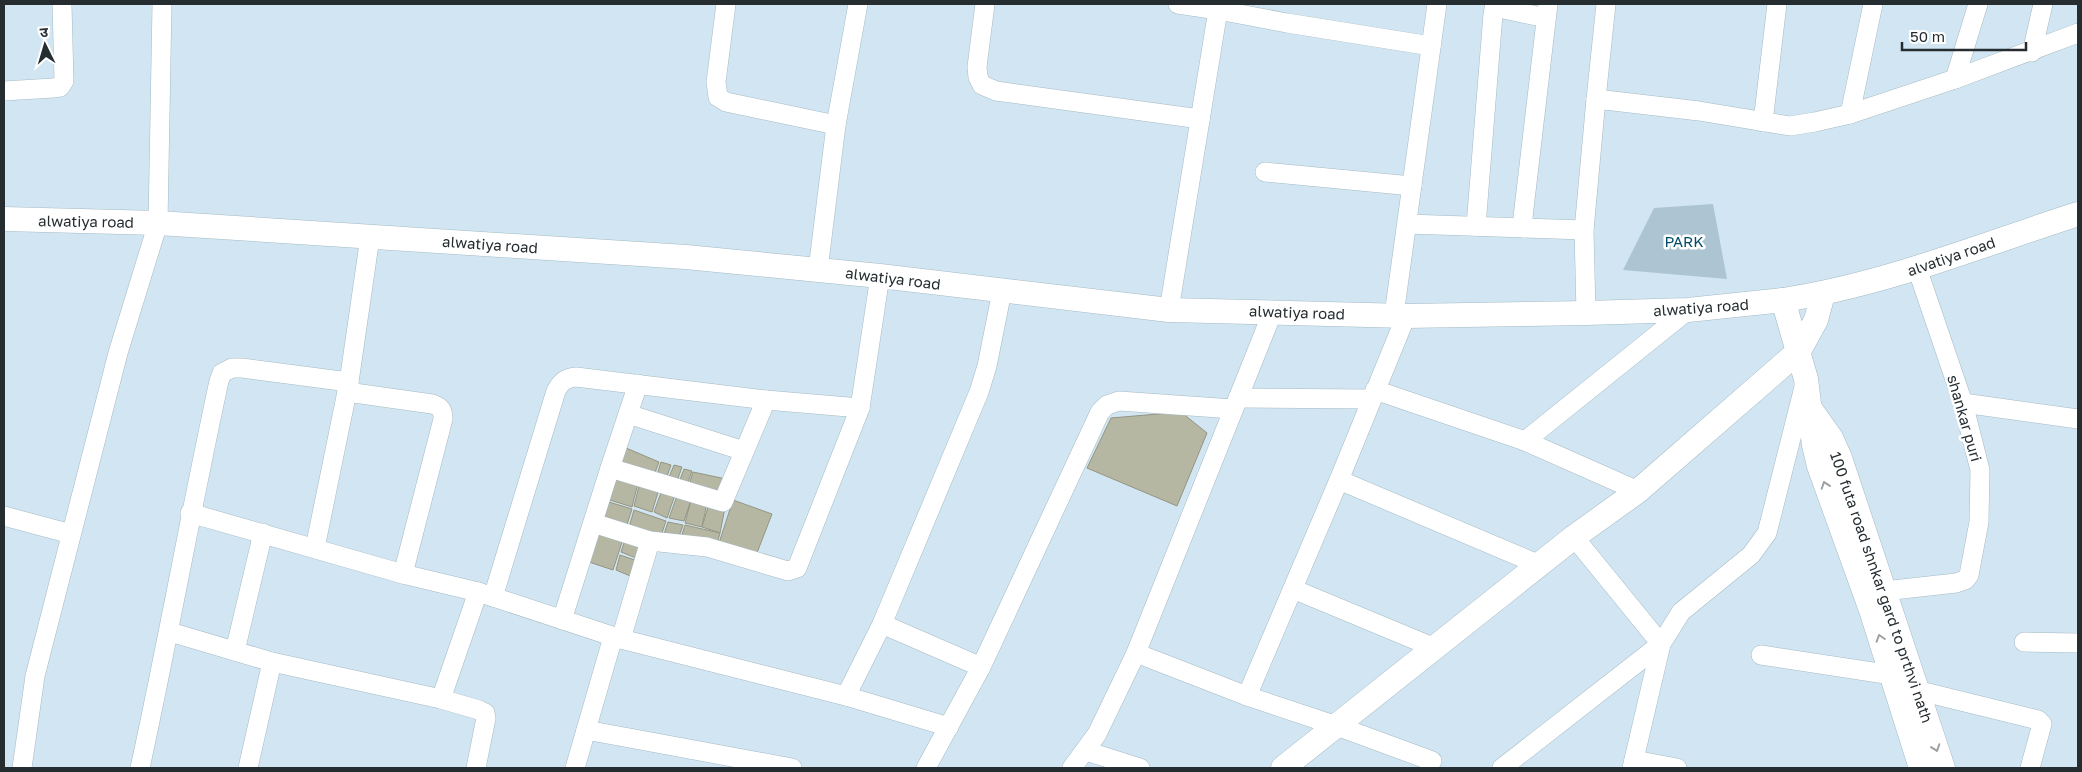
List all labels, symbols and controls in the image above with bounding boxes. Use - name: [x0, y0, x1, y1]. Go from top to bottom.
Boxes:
- north arrow: [20, 20, 70, 70]
- scale bar: [1902, 20, 2026, 52]
- text: उ: [39, 23, 49, 40]
- text: 50 m: [1910, 27, 1945, 45]
- street label: alwatiya road: [38, 211, 134, 231]
- street label: alwatiya road: [442, 232, 538, 256]
- park label: PARK: [1664, 232, 1704, 250]
- street label: alvatiya road: [1905, 233, 1997, 279]
- street label: alwatiya road: [844, 263, 942, 293]
- street label: alwatiya road: [1653, 295, 1749, 319]
- street label: alwatiya road: [1249, 301, 1345, 323]
- street label: shankar puri: [1944, 373, 1986, 463]
- street label: 100 futa road shnkar gard to prthvi nath: [1827, 449, 1937, 725]
- one-way arrow: [1821, 481, 1831, 490]
- one-way arrow: [1876, 634, 1886, 643]
- one-way arrow: [1931, 744, 1941, 752]

